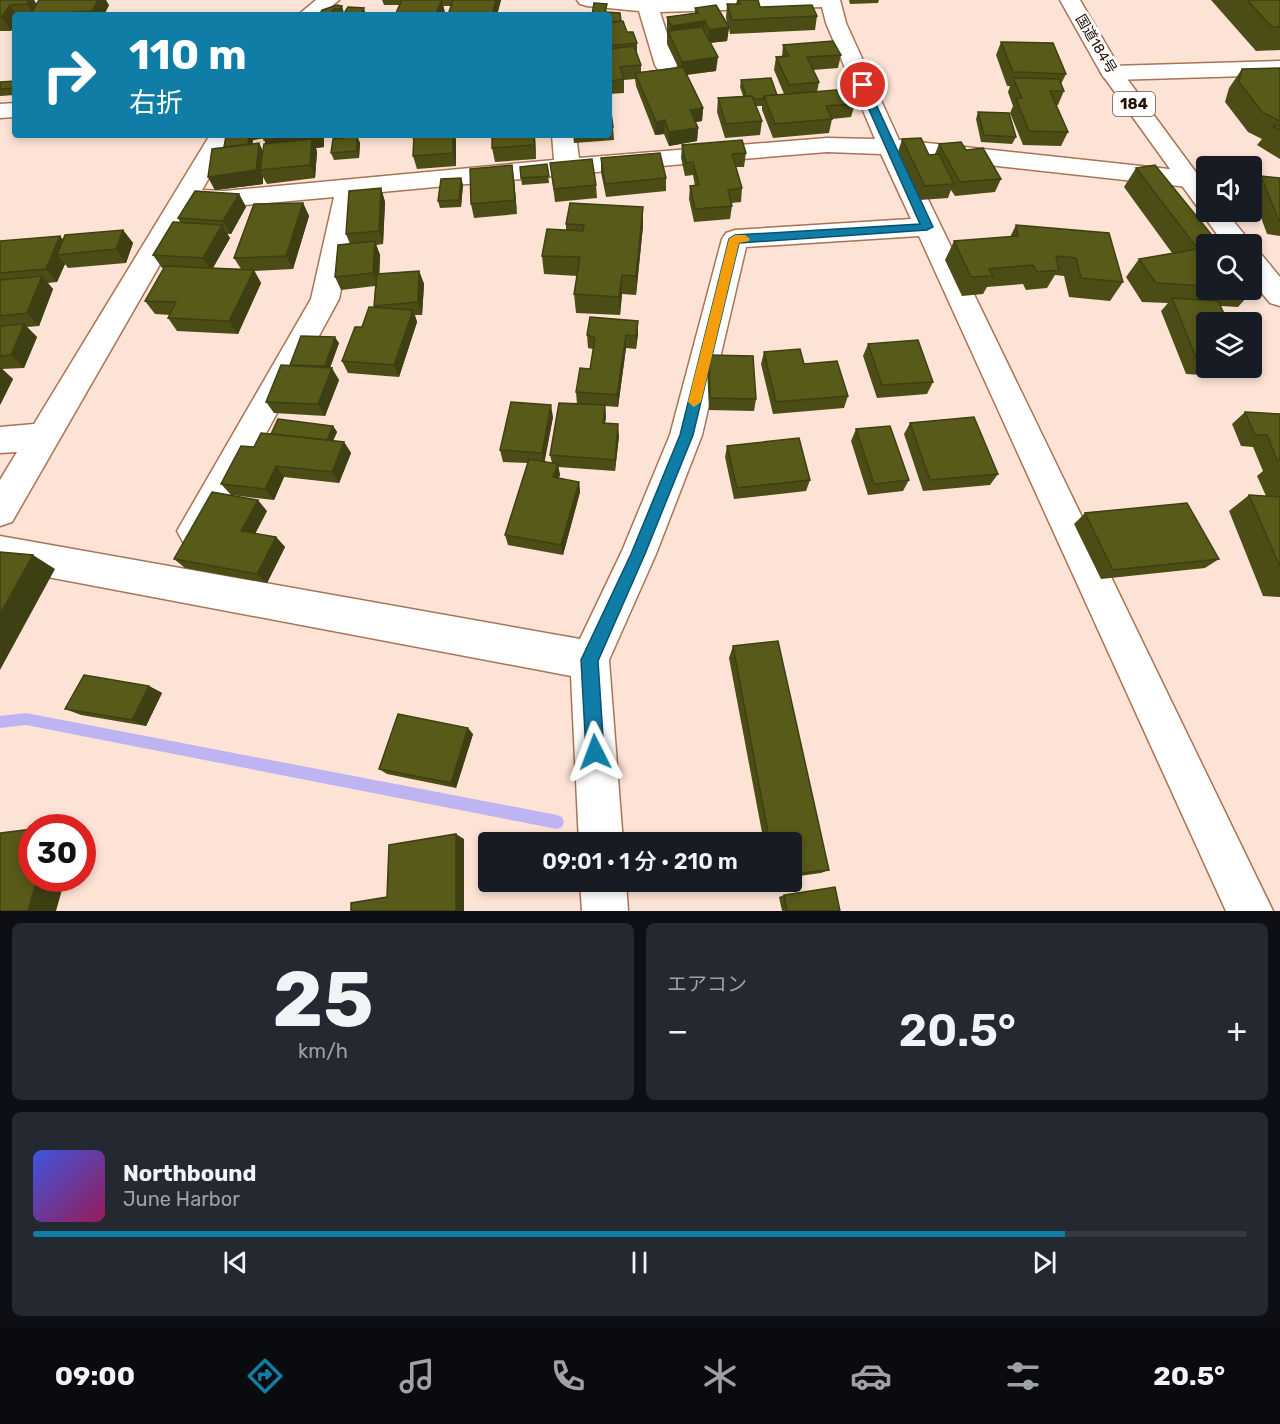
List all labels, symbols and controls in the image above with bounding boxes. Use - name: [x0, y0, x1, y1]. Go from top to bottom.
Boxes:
- street label: 国道184号: [1072, 12, 1120, 76]
- text: 110 m: [129, 30, 247, 80]
- icon: right: [30, 36, 108, 114]
- pin: [837, 59, 888, 110]
- icon: arrive: [846, 68, 879, 101]
- text: 右折: [129, 87, 183, 119]
- road number: 184: [1113, 92, 1155, 116]
- map controls: [1196, 156, 1262, 378]
- button: sound: [1196, 156, 1262, 222]
- button: search: [1196, 234, 1262, 300]
- button: layers: [1196, 312, 1262, 378]
- position arrow: [563, 720, 627, 784]
- speed limit sign: 30: [18, 814, 96, 892]
- text: 09:01 · 1 分 · 210 m: [542, 848, 738, 875]
- text: 25: [272, 953, 374, 1046]
- text: エアコン: [667, 972, 747, 996]
- text: 20.5°: [899, 1004, 1016, 1057]
- text: −: [667, 1011, 688, 1050]
- text: +: [1226, 1011, 1247, 1050]
- text: km/h: [298, 1039, 348, 1063]
- text: Northbound: [123, 1160, 256, 1187]
- text: June Harbor: [123, 1187, 240, 1211]
- icon: previous: [219, 1246, 252, 1279]
- icon: pause: [623, 1246, 656, 1279]
- icon: next: [1028, 1246, 1061, 1279]
- icon: directions: [244, 1355, 286, 1397]
- icon: music: [396, 1355, 438, 1397]
- icon: phone: [547, 1355, 589, 1397]
- icon: climate: [699, 1355, 741, 1397]
- icon: car: [850, 1355, 892, 1397]
- icon: filters: [1002, 1355, 1044, 1397]
- text: 09:00: [55, 1360, 135, 1392]
- text: 20.5°: [1153, 1360, 1225, 1392]

